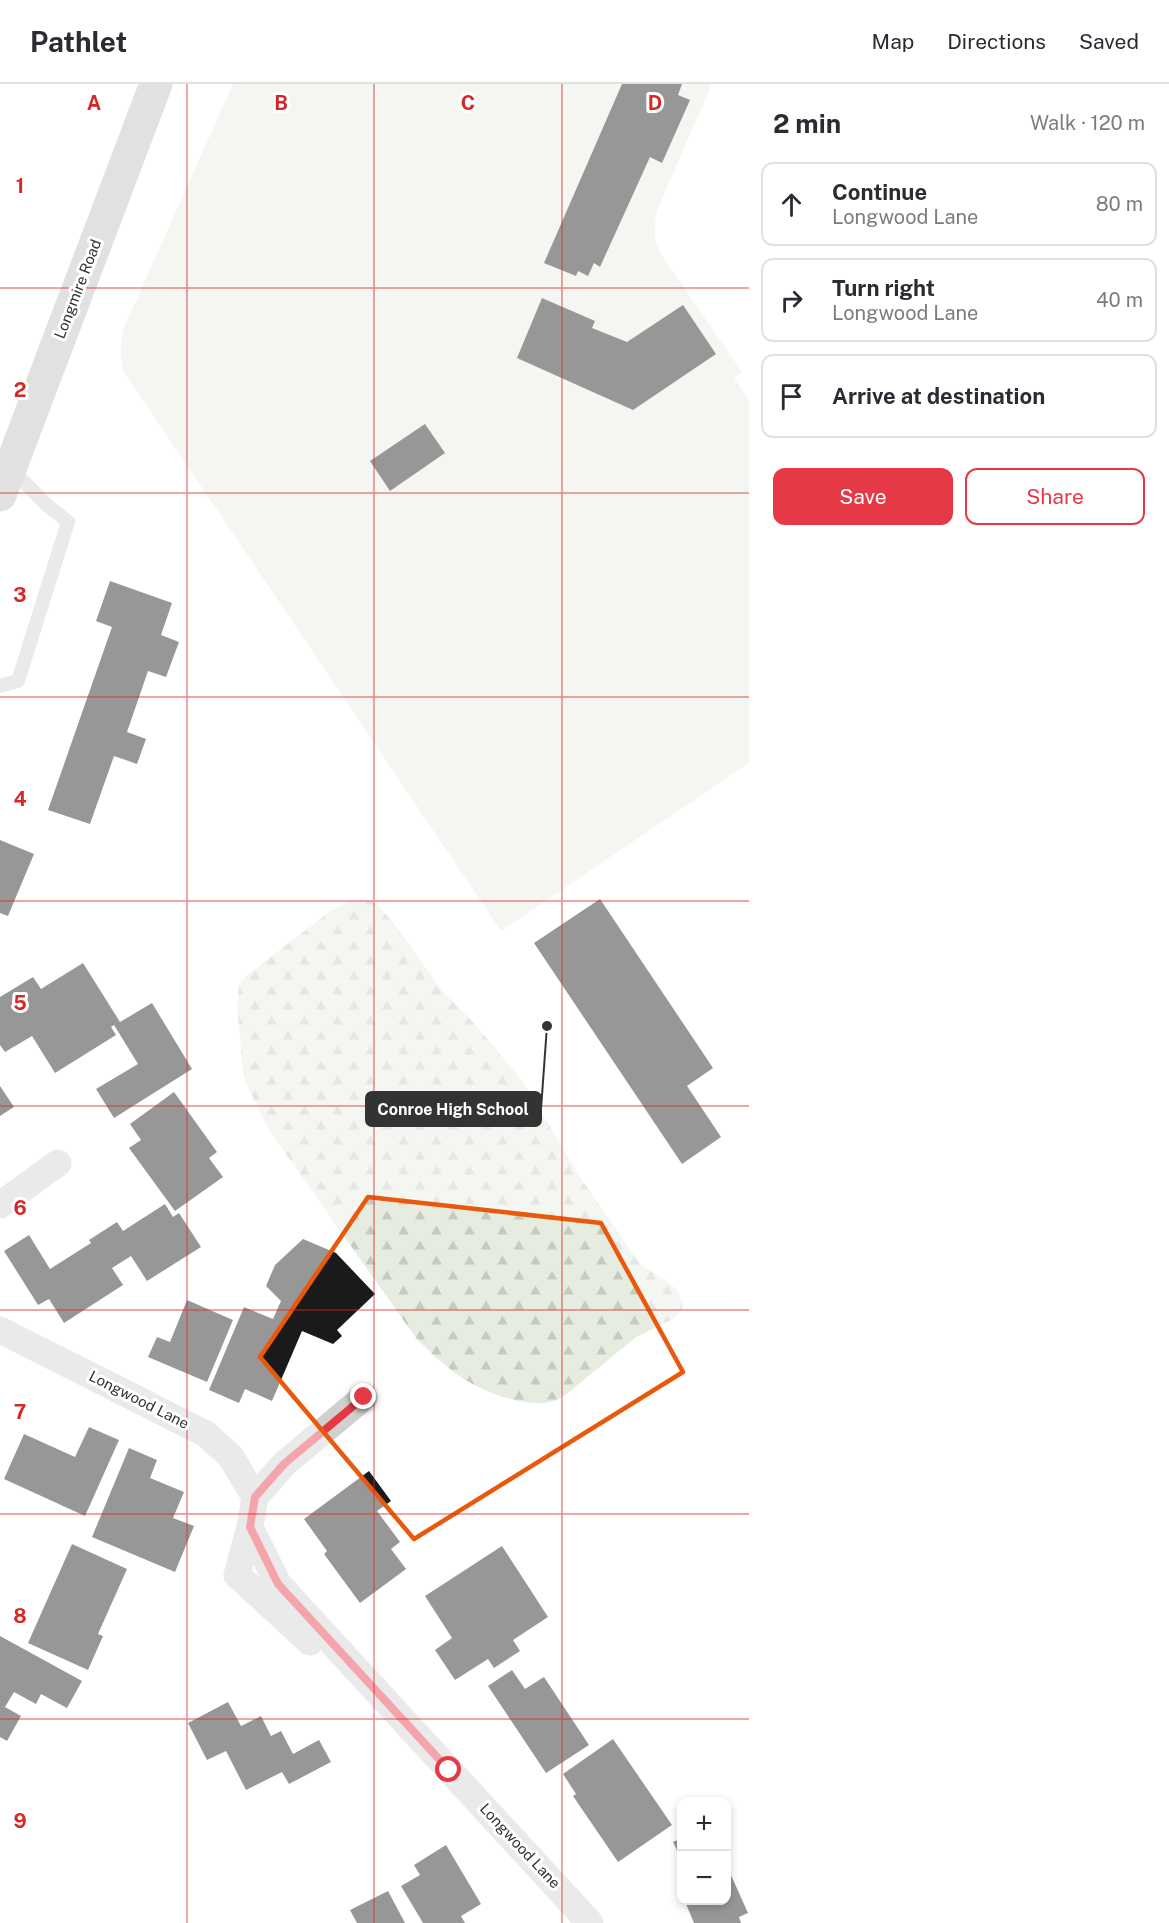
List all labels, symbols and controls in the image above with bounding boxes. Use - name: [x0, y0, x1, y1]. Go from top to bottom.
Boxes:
- text: Pathlet: [30, 25, 127, 58]
- text: Map: [872, 29, 914, 54]
- text: Directions: [947, 29, 1046, 54]
- text: Saved: [1079, 29, 1139, 54]
- text: A: [87, 91, 101, 115]
- text: B: [274, 91, 288, 115]
- text: C: [461, 91, 475, 115]
- text: D: [648, 91, 662, 115]
- text: 2 min: [773, 108, 841, 139]
- text: Walk · 120 m: [1030, 111, 1145, 135]
- text: 1: [16, 174, 24, 198]
- text: Continue: [832, 179, 927, 205]
- icon: ahead: [775, 188, 808, 221]
- text: 80 m: [1096, 192, 1143, 216]
- text: Longwood Lane: [832, 205, 978, 229]
- street label: Longmire Road: [51, 237, 104, 341]
- text: Turn right: [832, 275, 935, 301]
- icon: right: [775, 284, 808, 317]
- text: 40 m: [1096, 288, 1143, 312]
- text: Longwood Lane: [832, 301, 978, 325]
- text: 2: [14, 378, 26, 402]
- icon: arrive: [775, 380, 808, 413]
- text: Arrive at destination: [832, 383, 1045, 409]
- button: Save: [773, 468, 953, 525]
- button: Share: [965, 468, 1145, 525]
- text: 3: [13, 583, 27, 607]
- text: 4: [13, 787, 27, 811]
- text: 5: [13, 991, 27, 1015]
- callout: Conroe High School: [366, 1092, 541, 1126]
- text: Conroe High School: [377, 1100, 529, 1119]
- text: 6: [13, 1196, 27, 1220]
- street label: Longwood Lane: [86, 1367, 192, 1432]
- route end: [350, 1383, 376, 1409]
- text: 7: [14, 1400, 26, 1424]
- text: 8: [13, 1604, 27, 1628]
- route start: [435, 1756, 461, 1782]
- map controls: [677, 1797, 731, 1905]
- button: +: [677, 1797, 731, 1851]
- street label: Longwood Lane: [477, 1800, 564, 1892]
- text: 9: [13, 1809, 27, 1833]
- button: −: [677, 1851, 731, 1905]

